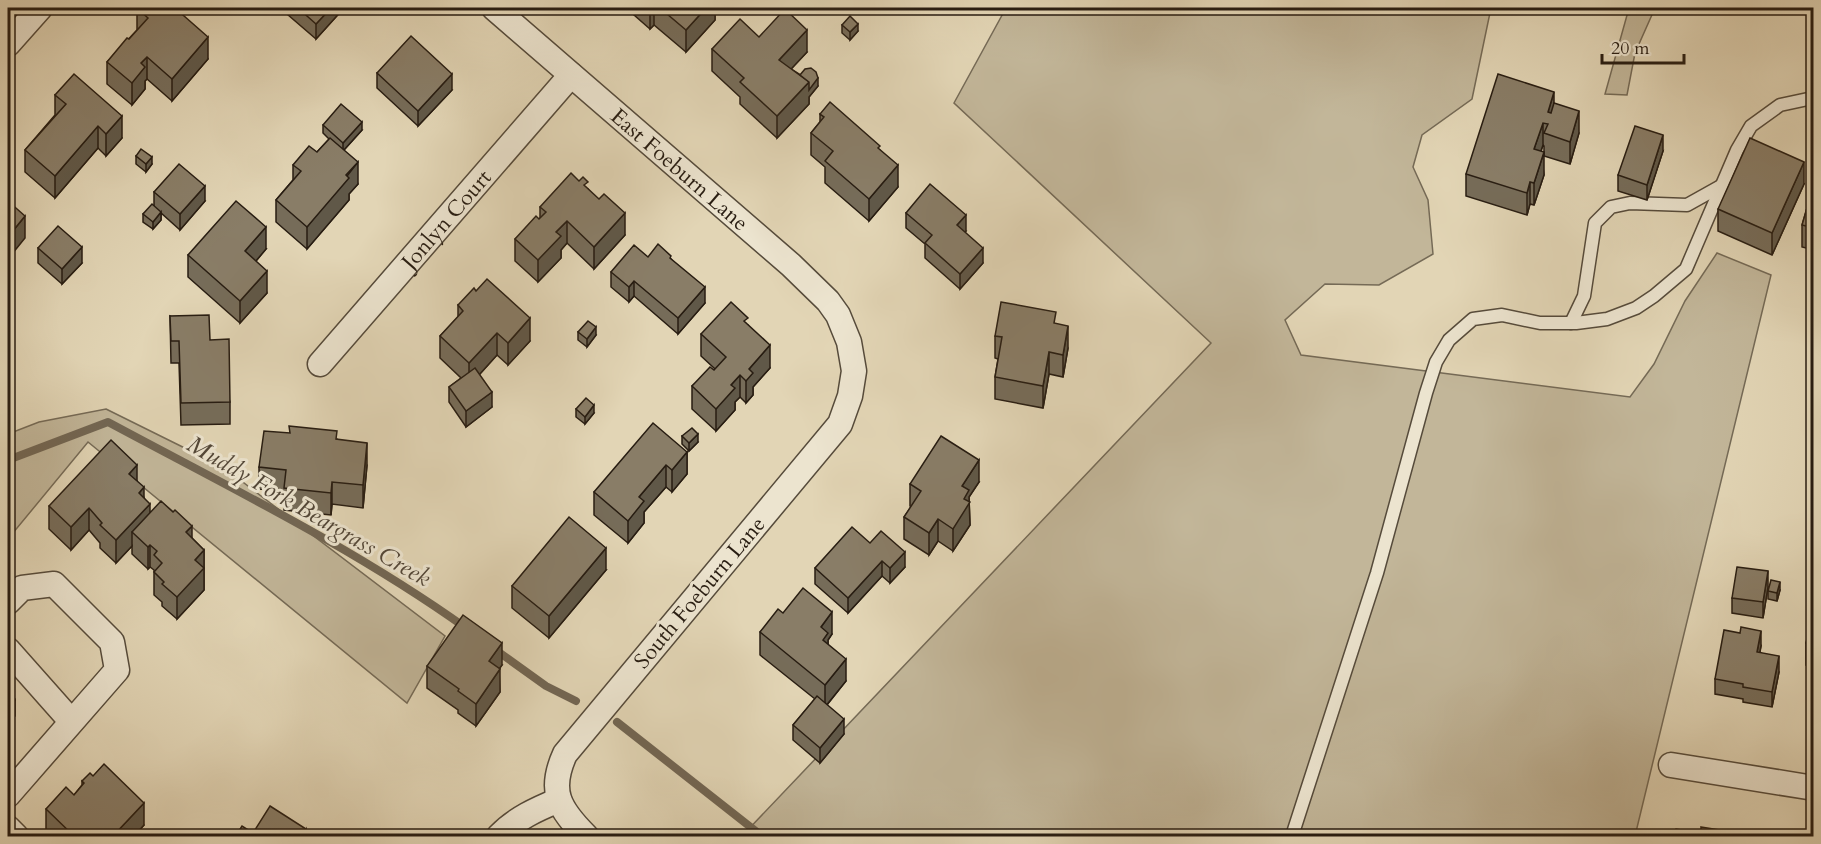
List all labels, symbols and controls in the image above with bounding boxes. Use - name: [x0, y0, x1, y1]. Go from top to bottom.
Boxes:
- scale bar: [1602, 27, 1684, 65]
- text: 20 m: [1611, 36, 1650, 61]
- street label: East Foeburn Lane: [604, 102, 755, 238]
- street label: Jonlyn Court: [393, 163, 498, 278]
- water label: Muddy Fork Beargrass Creek: [181, 428, 437, 595]
- street label: South Foeburn Lane: [627, 510, 772, 675]

